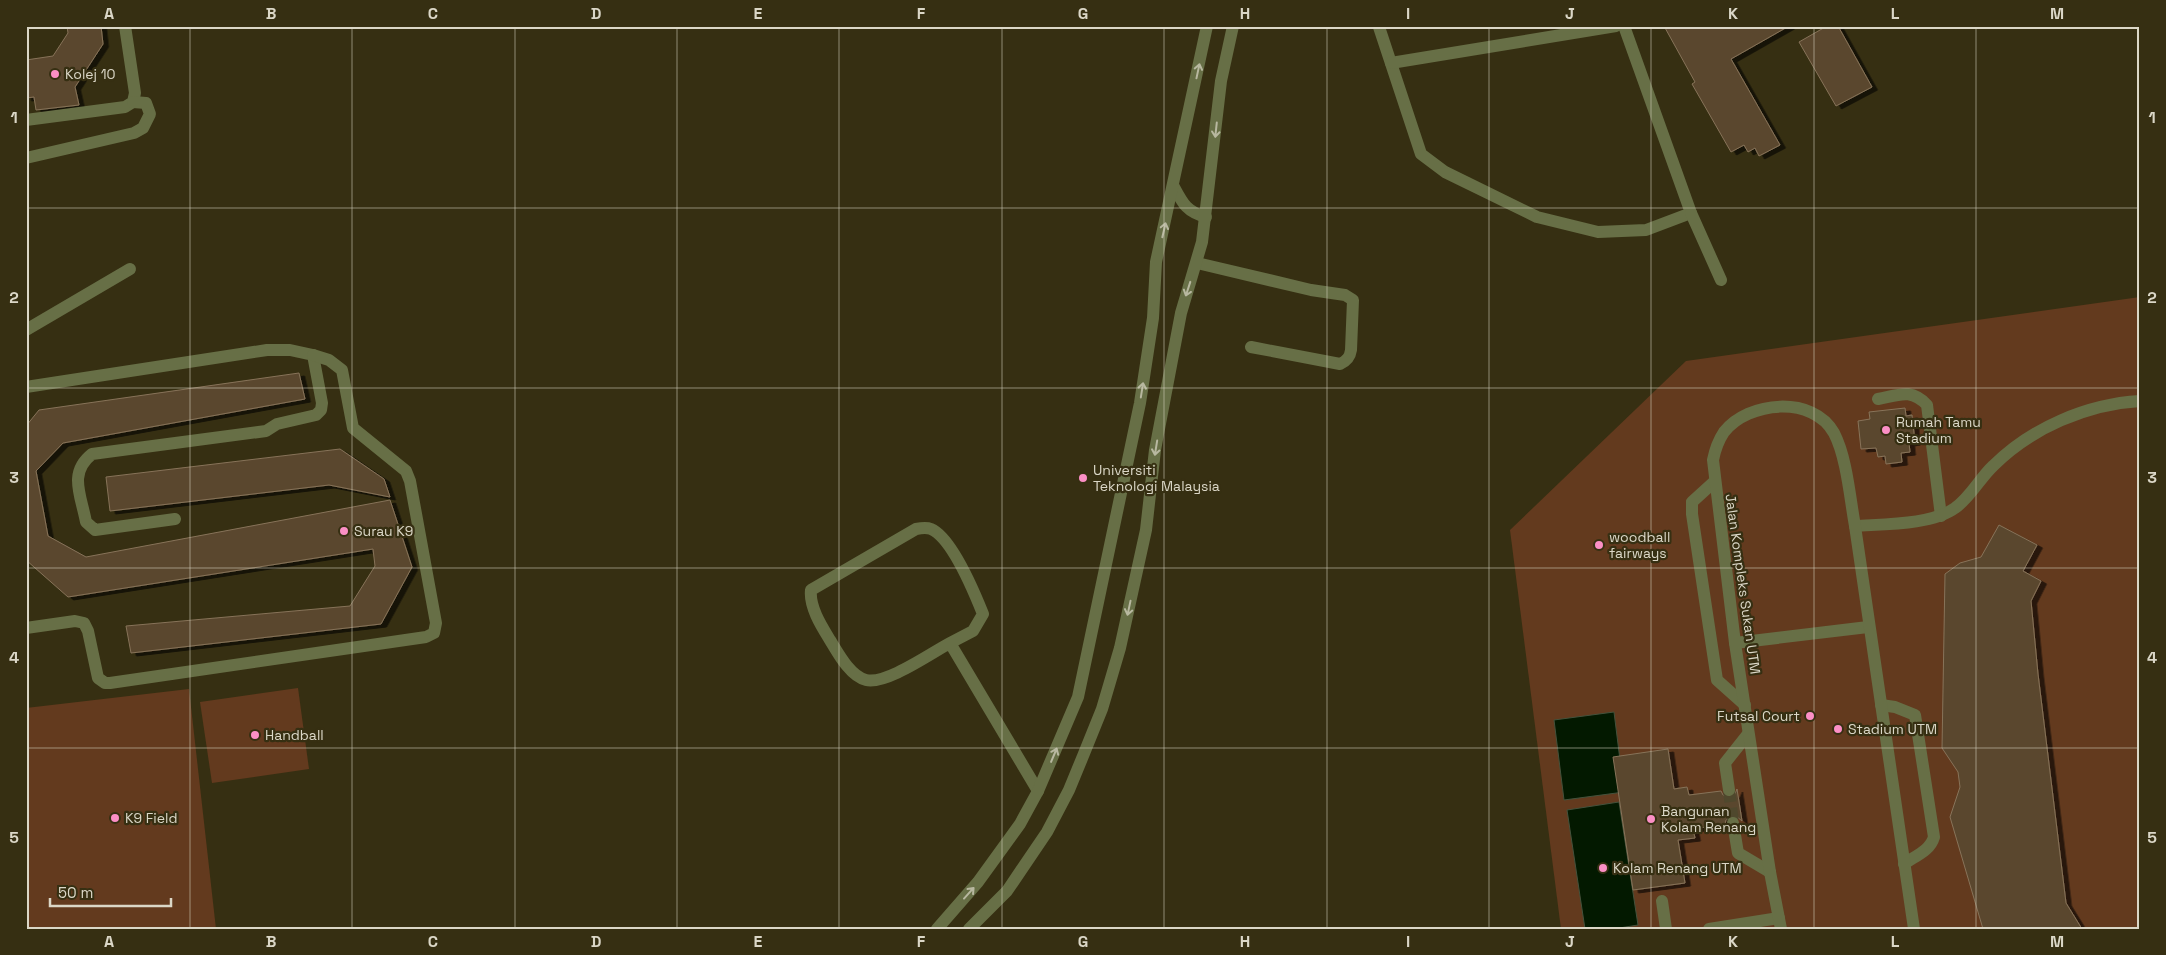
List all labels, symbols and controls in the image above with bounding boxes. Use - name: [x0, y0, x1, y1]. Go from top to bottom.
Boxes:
- text: A: [104, 3, 114, 24]
- text: B: [266, 3, 276, 24]
- text: C: [428, 3, 438, 24]
- text: D: [591, 3, 601, 24]
- text: E: [754, 3, 763, 24]
- text: F: [917, 3, 926, 24]
- text: G: [1078, 3, 1088, 24]
- text: H: [1240, 3, 1250, 24]
- text: I: [1406, 3, 1410, 24]
- text: J: [1565, 3, 1575, 24]
- text: K: [1728, 3, 1738, 24]
- text: L: [1891, 3, 1900, 24]
- text: M: [2050, 3, 2064, 24]
- one-way arrow: [1194, 63, 1203, 79]
- place label: Kolej 10: [65, 65, 116, 83]
- marker: Kolej 10: [49, 68, 61, 80]
- text: 1: [10, 107, 18, 128]
- text: 1: [2148, 107, 2156, 128]
- one-way arrow: [1211, 121, 1221, 137]
- one-way arrow: [1160, 222, 1169, 238]
- one-way arrow: [1183, 281, 1193, 297]
- text: 2: [9, 287, 19, 308]
- text: 2: [2147, 287, 2157, 308]
- one-way arrow: [1138, 383, 1148, 399]
- place label: Rumah Tamu Stadium: [1896, 413, 1981, 447]
- marker: Rumah Tamu Stadium: [1880, 424, 1892, 436]
- one-way arrow: [1150, 440, 1160, 456]
- place label: Universiti Teknologi Malaysia: [1093, 461, 1220, 495]
- text: 3: [9, 467, 19, 488]
- text: 3: [2147, 467, 2157, 488]
- marker: Universiti Teknologi Malaysia: [1077, 472, 1089, 484]
- street label: Jalan Kompleks Sukan UTM: [1721, 493, 1765, 675]
- place label: Surau K9: [354, 522, 413, 540]
- marker: Surau K9: [338, 525, 350, 537]
- place label: woodball fairways: [1609, 528, 1670, 562]
- marker: woodball fairways: [1593, 539, 1605, 551]
- one-way arrow: [1124, 600, 1133, 616]
- text: 4: [9, 647, 19, 668]
- text: 4: [2147, 647, 2157, 668]
- place label: Futsal Court: [1717, 707, 1800, 725]
- marker: Futsal Court: [1804, 710, 1816, 722]
- place label: Stadium UTM: [1848, 720, 1937, 738]
- marker: Stadium UTM: [1832, 723, 1844, 735]
- place label: Handball: [265, 726, 324, 744]
- marker: Handball: [249, 729, 261, 741]
- one-way arrow: [1050, 748, 1059, 763]
- place label: Bangunan Kolam Renang: [1661, 802, 1756, 836]
- place label: K9 Field: [125, 809, 177, 827]
- marker: K9 Field: [109, 812, 121, 824]
- marker: Bangunan Kolam Renang: [1645, 813, 1657, 825]
- text: 5: [9, 827, 19, 848]
- text: 5: [2147, 827, 2157, 848]
- place label: Kolam Renang UTM: [1613, 859, 1742, 877]
- marker: Kolam Renang UTM: [1597, 862, 1609, 874]
- scale bar: [50, 875, 171, 907]
- text: 50 m: [58, 883, 93, 902]
- one-way arrow: [963, 886, 975, 899]
- text: A: [104, 931, 114, 952]
- text: B: [266, 931, 276, 952]
- text: C: [428, 931, 438, 952]
- text: D: [591, 931, 601, 952]
- text: E: [754, 931, 763, 952]
- text: F: [917, 931, 926, 952]
- text: G: [1078, 931, 1088, 952]
- text: H: [1240, 931, 1250, 952]
- text: I: [1406, 931, 1410, 952]
- text: J: [1565, 931, 1575, 952]
- text: K: [1728, 931, 1738, 952]
- text: L: [1891, 931, 1900, 952]
- text: M: [2050, 931, 2064, 952]

